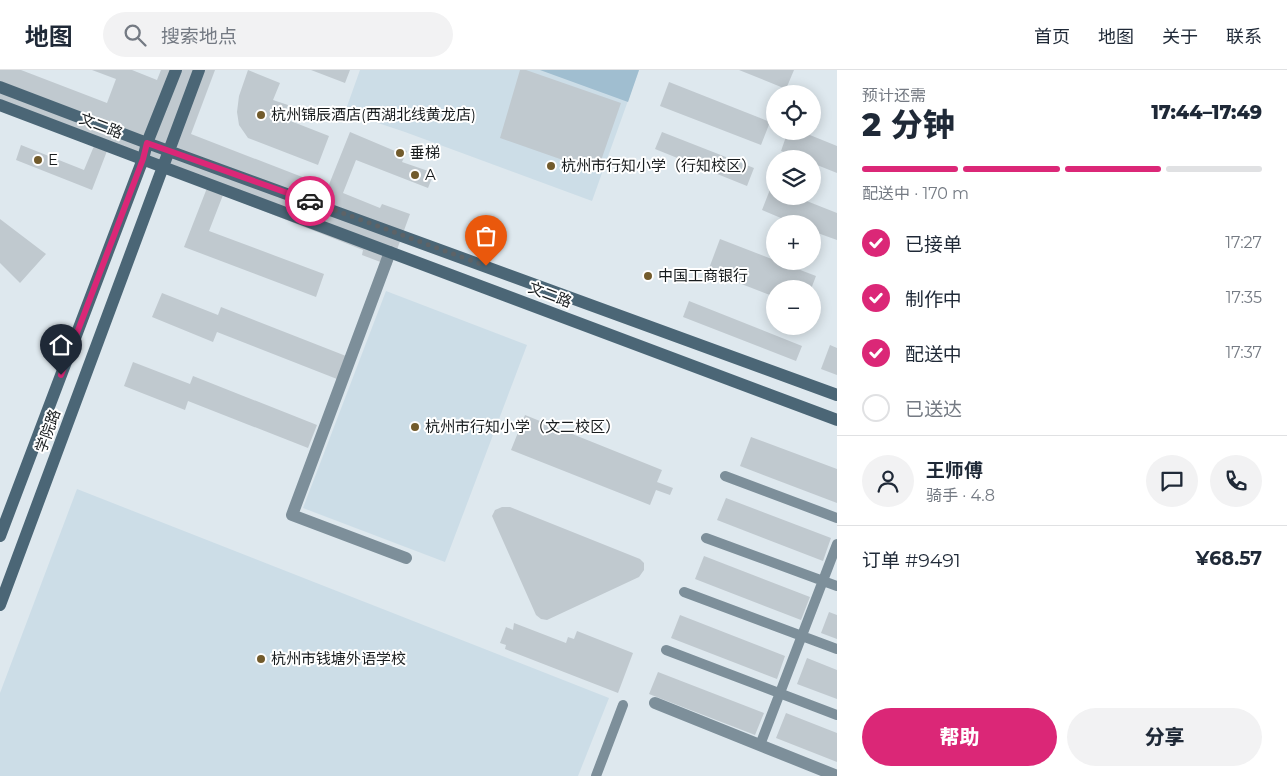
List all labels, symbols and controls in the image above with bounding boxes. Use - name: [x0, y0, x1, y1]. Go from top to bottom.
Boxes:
- search box: [103, 12, 453, 57]
- icon: search: [121, 21, 149, 49]
- text: 地图: [25, 22, 73, 51]
- text: 搜索地点: [161, 25, 237, 48]
- text: 首页: [1034, 26, 1070, 48]
- text: 地图: [1098, 26, 1134, 48]
- text: 关于: [1162, 26, 1198, 48]
- text: 联系: [1226, 26, 1262, 48]
- map controls: [766, 85, 821, 335]
- button: locate: [766, 85, 821, 140]
- text: 预计还需: [862, 86, 926, 105]
- text: 17:44–17:49: [1151, 101, 1262, 124]
- place label: 杭州锦辰酒店(西湖北线黄龙店): [271, 105, 476, 124]
- text: 2 分钟: [862, 105, 954, 144]
- street label: 文二路: [77, 109, 126, 142]
- marker: 杭州锦辰酒店(西湖北线黄龙店): [255, 109, 267, 121]
- place label: 垂梯: [410, 143, 440, 162]
- marker: 垂梯: [394, 147, 406, 159]
- place label: E: [48, 150, 58, 169]
- button: layers: [766, 150, 821, 205]
- marker: E: [32, 154, 44, 166]
- place label: 杭州市行知小学（行知校区）: [561, 156, 756, 175]
- marker: 杭州市行知小学（行知校区）: [545, 160, 557, 172]
- place label: A: [425, 165, 436, 184]
- marker: A: [409, 169, 421, 181]
- courier: [285, 176, 335, 226]
- text: 配送中 · 170 m: [862, 184, 969, 203]
- icon: car: [296, 187, 324, 215]
- pin: [465, 215, 507, 266]
- button: +: [766, 215, 821, 270]
- icon: bag: [472, 222, 500, 250]
- icon: check: [862, 229, 890, 257]
- text: 已接单: [905, 233, 962, 256]
- text: 17:27: [1225, 233, 1262, 252]
- place label: 中国工商银行: [658, 266, 748, 285]
- marker: 中国工商银行: [642, 270, 654, 282]
- street label: 文二路: [526, 278, 575, 311]
- button: −: [766, 280, 821, 335]
- icon: check: [862, 284, 890, 312]
- text: 制作中: [905, 288, 962, 311]
- text: 17:35: [1226, 288, 1262, 307]
- pin: [40, 324, 82, 375]
- icon: home: [47, 331, 75, 359]
- icon: check: [862, 339, 890, 367]
- text: 配送中: [905, 343, 962, 366]
- text: 17:37: [1225, 343, 1262, 362]
- text: 已送达: [905, 398, 962, 421]
- street label: 学院路: [31, 406, 64, 455]
- place label: 杭州市行知小学（文二校区）: [425, 417, 620, 436]
- marker: 杭州市行知小学（文二校区）: [409, 421, 421, 433]
- button: person: [862, 455, 914, 507]
- button: chat: [1146, 455, 1198, 507]
- button: phone: [1210, 455, 1262, 507]
- text: 王师傅: [926, 459, 983, 482]
- text: 骑手 · 4.8: [926, 486, 995, 505]
- text: ¥68.57: [1196, 547, 1262, 570]
- text: 订单 #9491: [862, 549, 961, 572]
- place label: 杭州市钱塘外语学校: [271, 649, 406, 668]
- marker: 杭州市钱塘外语学校: [255, 653, 267, 665]
- button: 帮助: [862, 708, 1057, 766]
- button: 分享: [1067, 708, 1262, 766]

